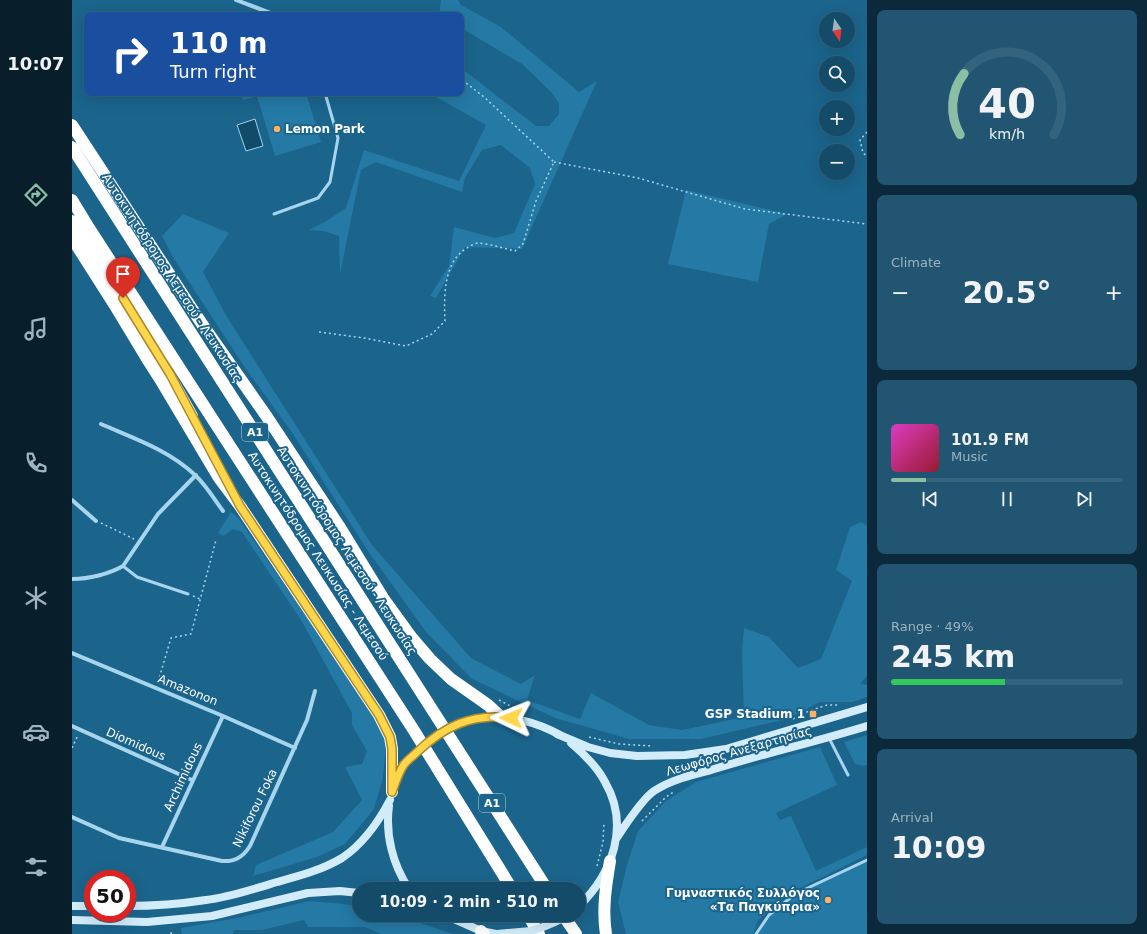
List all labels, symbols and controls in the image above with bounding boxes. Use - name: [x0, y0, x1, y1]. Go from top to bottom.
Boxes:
- north arrow: [819, 12, 855, 48]
- map controls: [819, 12, 855, 180]
- text: 110 m: [170, 27, 267, 60]
- icon: right: [104, 28, 156, 80]
- text: 10:07: [7, 53, 65, 74]
- button: search: [819, 56, 855, 92]
- text: Turn right: [170, 61, 256, 82]
- text: 40: [978, 79, 1036, 128]
- button: +: [819, 100, 855, 136]
- place label: Lemon Park: [285, 122, 366, 136]
- marker: Lemon Park: [272, 124, 282, 134]
- text: km/h: [989, 126, 1025, 142]
- button: −: [819, 144, 855, 180]
- street label: Αυτοκινητόδρομος Λεμεσού - Λευκωσίας: [99, 171, 245, 385]
- icon: directions: [22, 181, 50, 209]
- text: Climate: [891, 255, 941, 270]
- pin: [106, 257, 140, 298]
- icon: arrive: [112, 263, 134, 285]
- text: 20.5°: [962, 275, 1052, 310]
- text: −: [891, 280, 909, 305]
- text: +: [1105, 280, 1123, 305]
- icon: music: [22, 315, 50, 343]
- road number: A1: [242, 423, 268, 441]
- text: 101.9 FM: [951, 431, 1029, 449]
- street label: Αυτοκινητόδρομος Λεμεσού - Λευκωσίας: [274, 444, 420, 658]
- icon: phone: [22, 449, 50, 477]
- street label: Αυτοκινητόδρομος Λευκωσίας - Λεμεσού: [245, 449, 391, 663]
- text: Music: [951, 449, 988, 464]
- icon: previous: [919, 488, 941, 510]
- icon: pause: [996, 488, 1018, 510]
- icon: next: [1073, 488, 1095, 510]
- icon: climate: [22, 584, 50, 612]
- text: Range · 49%: [891, 619, 974, 634]
- text: 245 km: [891, 639, 1015, 674]
- street label: Amazonon: [156, 672, 220, 708]
- position arrow: [490, 697, 532, 739]
- place label: GSP Stadium 1: [705, 707, 805, 721]
- marker: GSP Stadium 1: [808, 709, 818, 719]
- icon: car: [22, 718, 50, 746]
- street label: Λεωφόρος Ανεξαρτησίας: [665, 723, 813, 779]
- street label: Diomidous: [104, 725, 168, 763]
- street label: Archimidous: [161, 740, 205, 814]
- street label: Nikiforou Foka: [230, 767, 280, 849]
- road number: A1: [479, 794, 505, 812]
- text: Arrival: [891, 810, 933, 825]
- text: 10:09: [891, 830, 987, 865]
- icon: filters: [22, 853, 50, 881]
- speed limit sign: 50: [84, 870, 136, 922]
- place label: Γυμναστικός Συλλόγος «Τα Παγκύπρια»: [666, 886, 820, 914]
- text: 10:09 · 2 min · 510 m: [379, 893, 559, 911]
- marker: Γυμναστικός Συλλόγος «Τα Παγκύπρια»: [823, 895, 833, 905]

